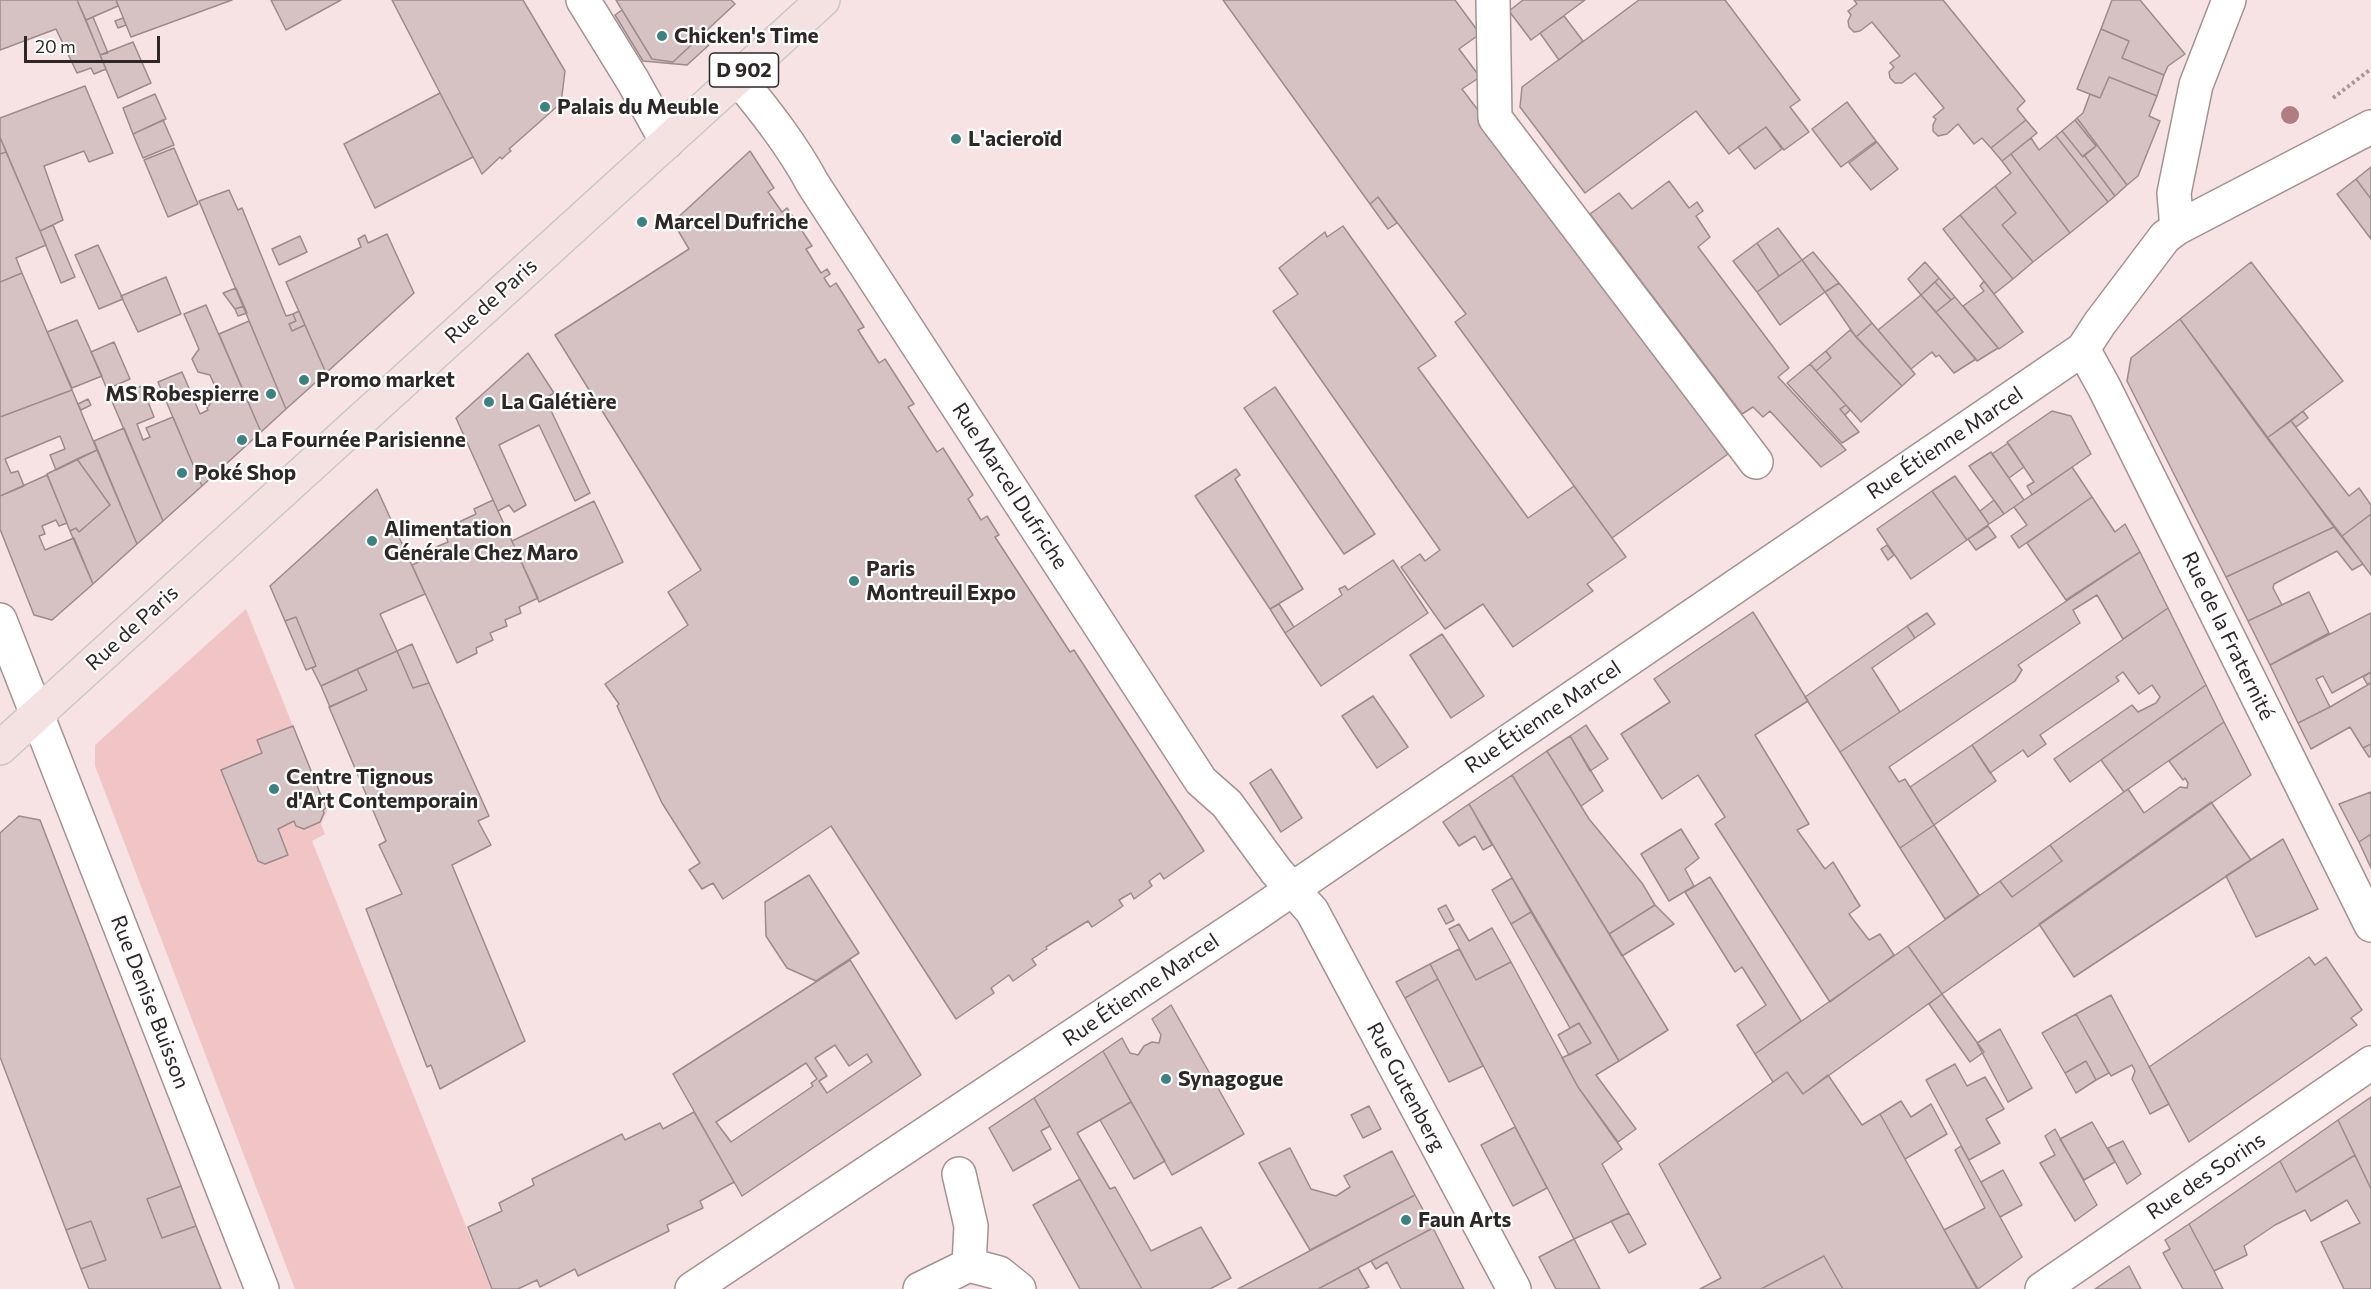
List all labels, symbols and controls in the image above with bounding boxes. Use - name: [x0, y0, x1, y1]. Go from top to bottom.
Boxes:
- place label: Chicken's Time: [674, 23, 819, 49]
- scale bar: [27, 24, 164, 62]
- marker: Chicken's Time: [655, 29, 669, 43]
- text: 20 m: [35, 35, 76, 57]
- road number: D 902: [710, 53, 778, 87]
- place label: Palais du Meuble: [557, 94, 719, 120]
- marker: Palais du Meuble: [538, 100, 552, 114]
- place label: L'acieroïd: [968, 126, 1062, 152]
- marker: L'acieroïd: [949, 132, 963, 146]
- place label: Marcel Dufriche: [654, 209, 808, 235]
- marker: Marcel Dufriche: [635, 215, 649, 229]
- street label: Rue de Paris: [440, 253, 542, 349]
- place label: Promo market: [316, 367, 455, 393]
- marker: Promo market: [297, 373, 311, 387]
- place label: MS Robespierre: [105, 381, 259, 407]
- street label: Rue Étienne Marcel: [1862, 381, 2028, 505]
- marker: MS Robespierre: [264, 387, 278, 401]
- place label: La Galétière: [501, 389, 617, 415]
- marker: La Galétière: [482, 395, 496, 409]
- street label: Rue Marcel Dufriche: [947, 398, 1073, 574]
- place label: La Fournée Parisienne: [254, 427, 466, 453]
- marker: La Fournée Parisienne: [235, 433, 249, 447]
- place label: Poké Shop: [194, 460, 296, 486]
- marker: Poké Shop: [175, 466, 189, 480]
- place label: Alimentation Générale Chez Maro: [384, 516, 578, 566]
- marker: Alimentation Générale Chez Maro: [365, 534, 379, 548]
- street label: Rue de la Fraternité: [2176, 548, 2280, 724]
- place label: Paris Montreuil Expo: [866, 556, 1016, 606]
- marker: Paris Montreuil Expo: [847, 574, 861, 588]
- street label: Rue de Paris: [81, 580, 183, 676]
- street label: Rue Étienne Marcel: [1460, 655, 1626, 779]
- place label: Centre Tignous d'Art Contemporain: [286, 764, 478, 814]
- marker: Centre Tignous d'Art Contemporain: [267, 782, 281, 796]
- street label: Rue Denise Buisson: [105, 912, 195, 1092]
- street label: Rue Étienne Marcel: [1058, 928, 1224, 1052]
- street label: Rue Gutenberg: [1361, 1018, 1451, 1156]
- place label: Synagogue: [1178, 1066, 1283, 1092]
- marker: Synagogue: [1159, 1072, 1173, 1086]
- street label: Rue des Sorins: [2142, 1127, 2270, 1225]
- place label: Faun Arts: [1418, 1207, 1511, 1233]
- marker: Faun Arts: [1399, 1213, 1413, 1227]

